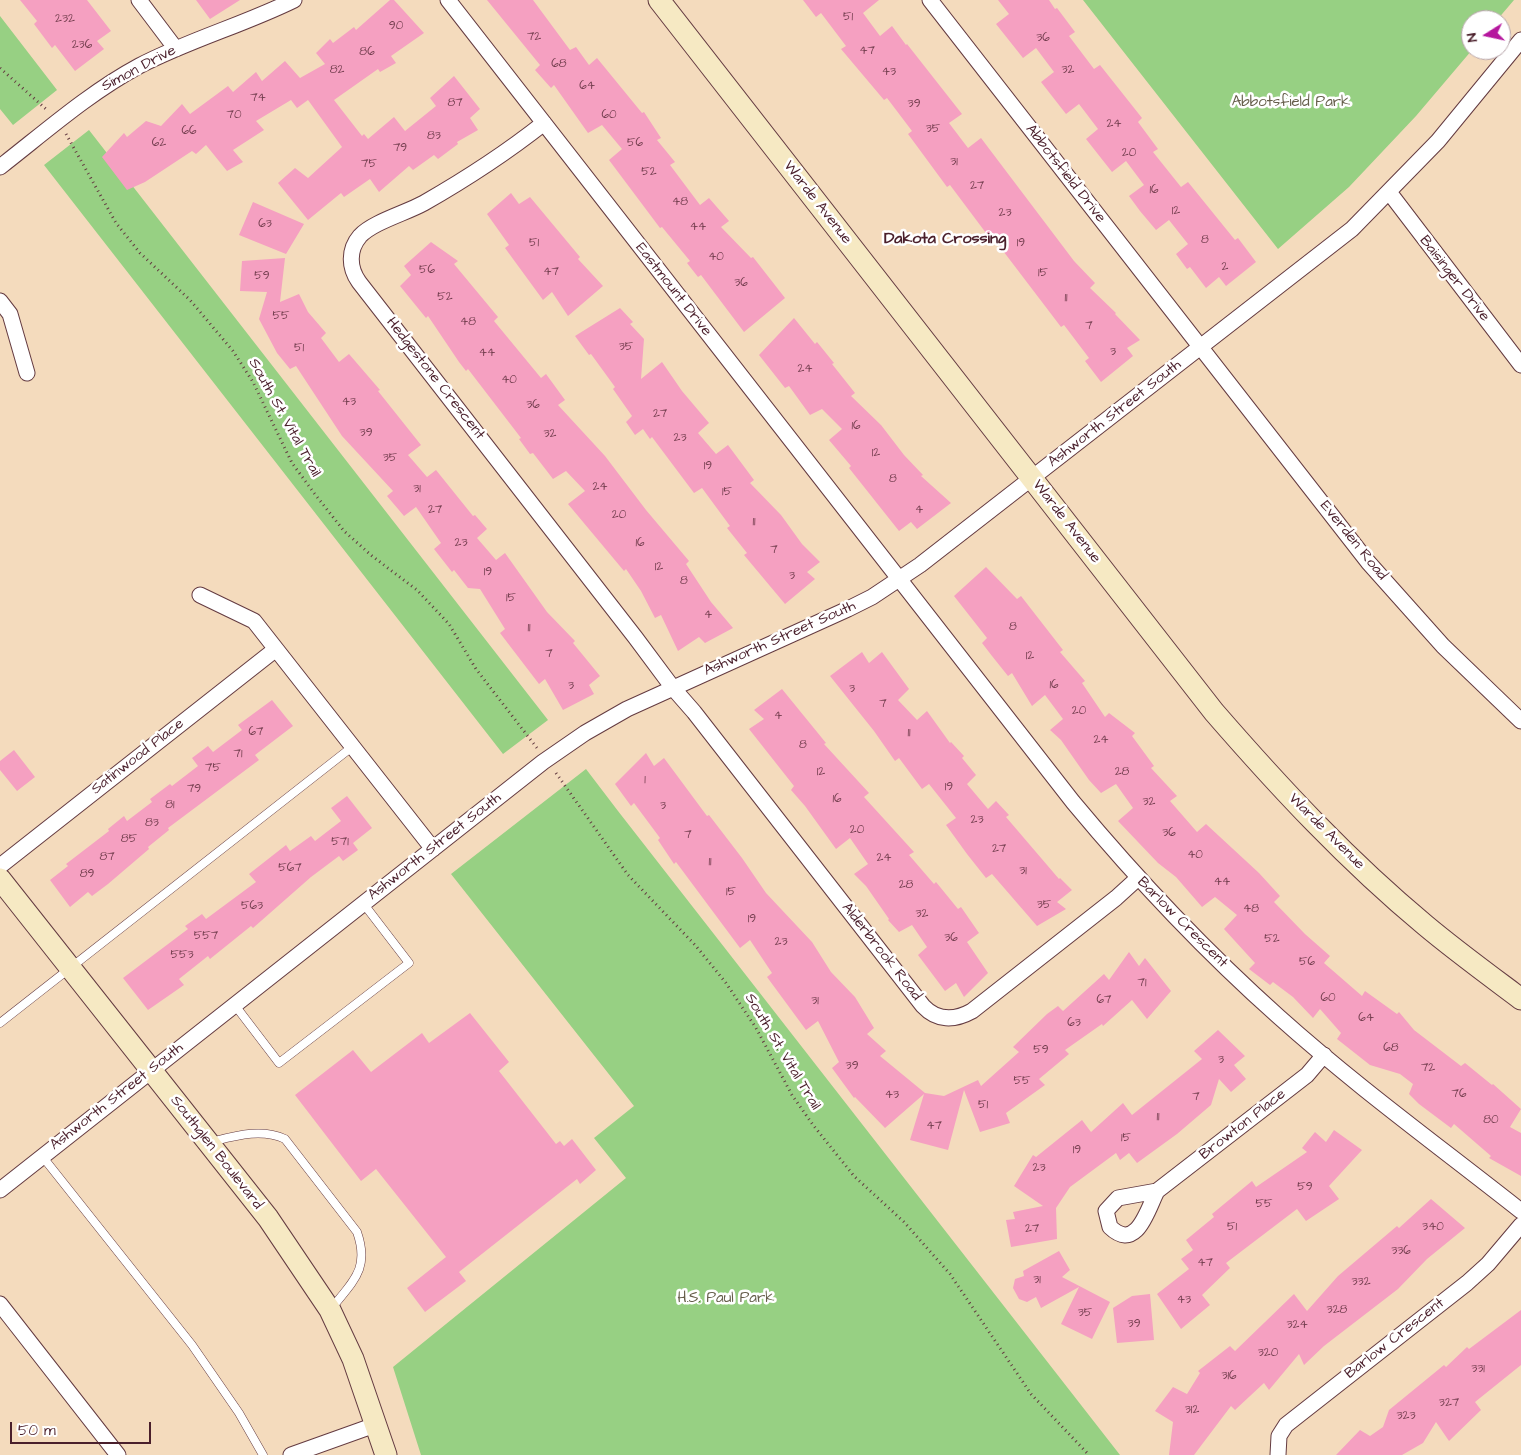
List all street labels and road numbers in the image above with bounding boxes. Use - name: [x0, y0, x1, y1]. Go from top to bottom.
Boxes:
- street label: Simon Drive: [99, 42, 179, 96]
- street label: Abbotsfield Drive: [1021, 121, 1109, 227]
- street label: Warde Avenue: [779, 158, 855, 248]
- street label: Baisinger Drive: [1415, 232, 1493, 326]
- street label: Eastmount Drive: [631, 240, 715, 340]
- street label: Hedgestone Crescent: [382, 314, 488, 444]
- street label: South St. Vital Trail: [244, 356, 324, 480]
- street label: Ashworth Street South: [1045, 356, 1185, 472]
- street label: Warde Avenue: [1028, 477, 1104, 567]
- street label: Everden Road: [1316, 498, 1390, 584]
- street label: Ashworth Street South: [701, 597, 859, 681]
- street label: Satinwood Place: [88, 715, 188, 799]
- street label: Ashworth Street South: [365, 789, 505, 905]
- street label: Warde Avenue: [1284, 790, 1368, 874]
- street label: Barlow Crescent: [1133, 874, 1231, 972]
- street label: Alderbrook Road: [837, 899, 925, 1005]
- street label: South St. Vital Trail: [740, 991, 824, 1113]
- street label: Ashworth Street South: [47, 1039, 187, 1155]
- street label: Browton Place: [1196, 1086, 1290, 1164]
- street label: Southglen Boulevard: [166, 1093, 266, 1213]
- street label: Barlow Crescent: [1342, 1295, 1448, 1383]

